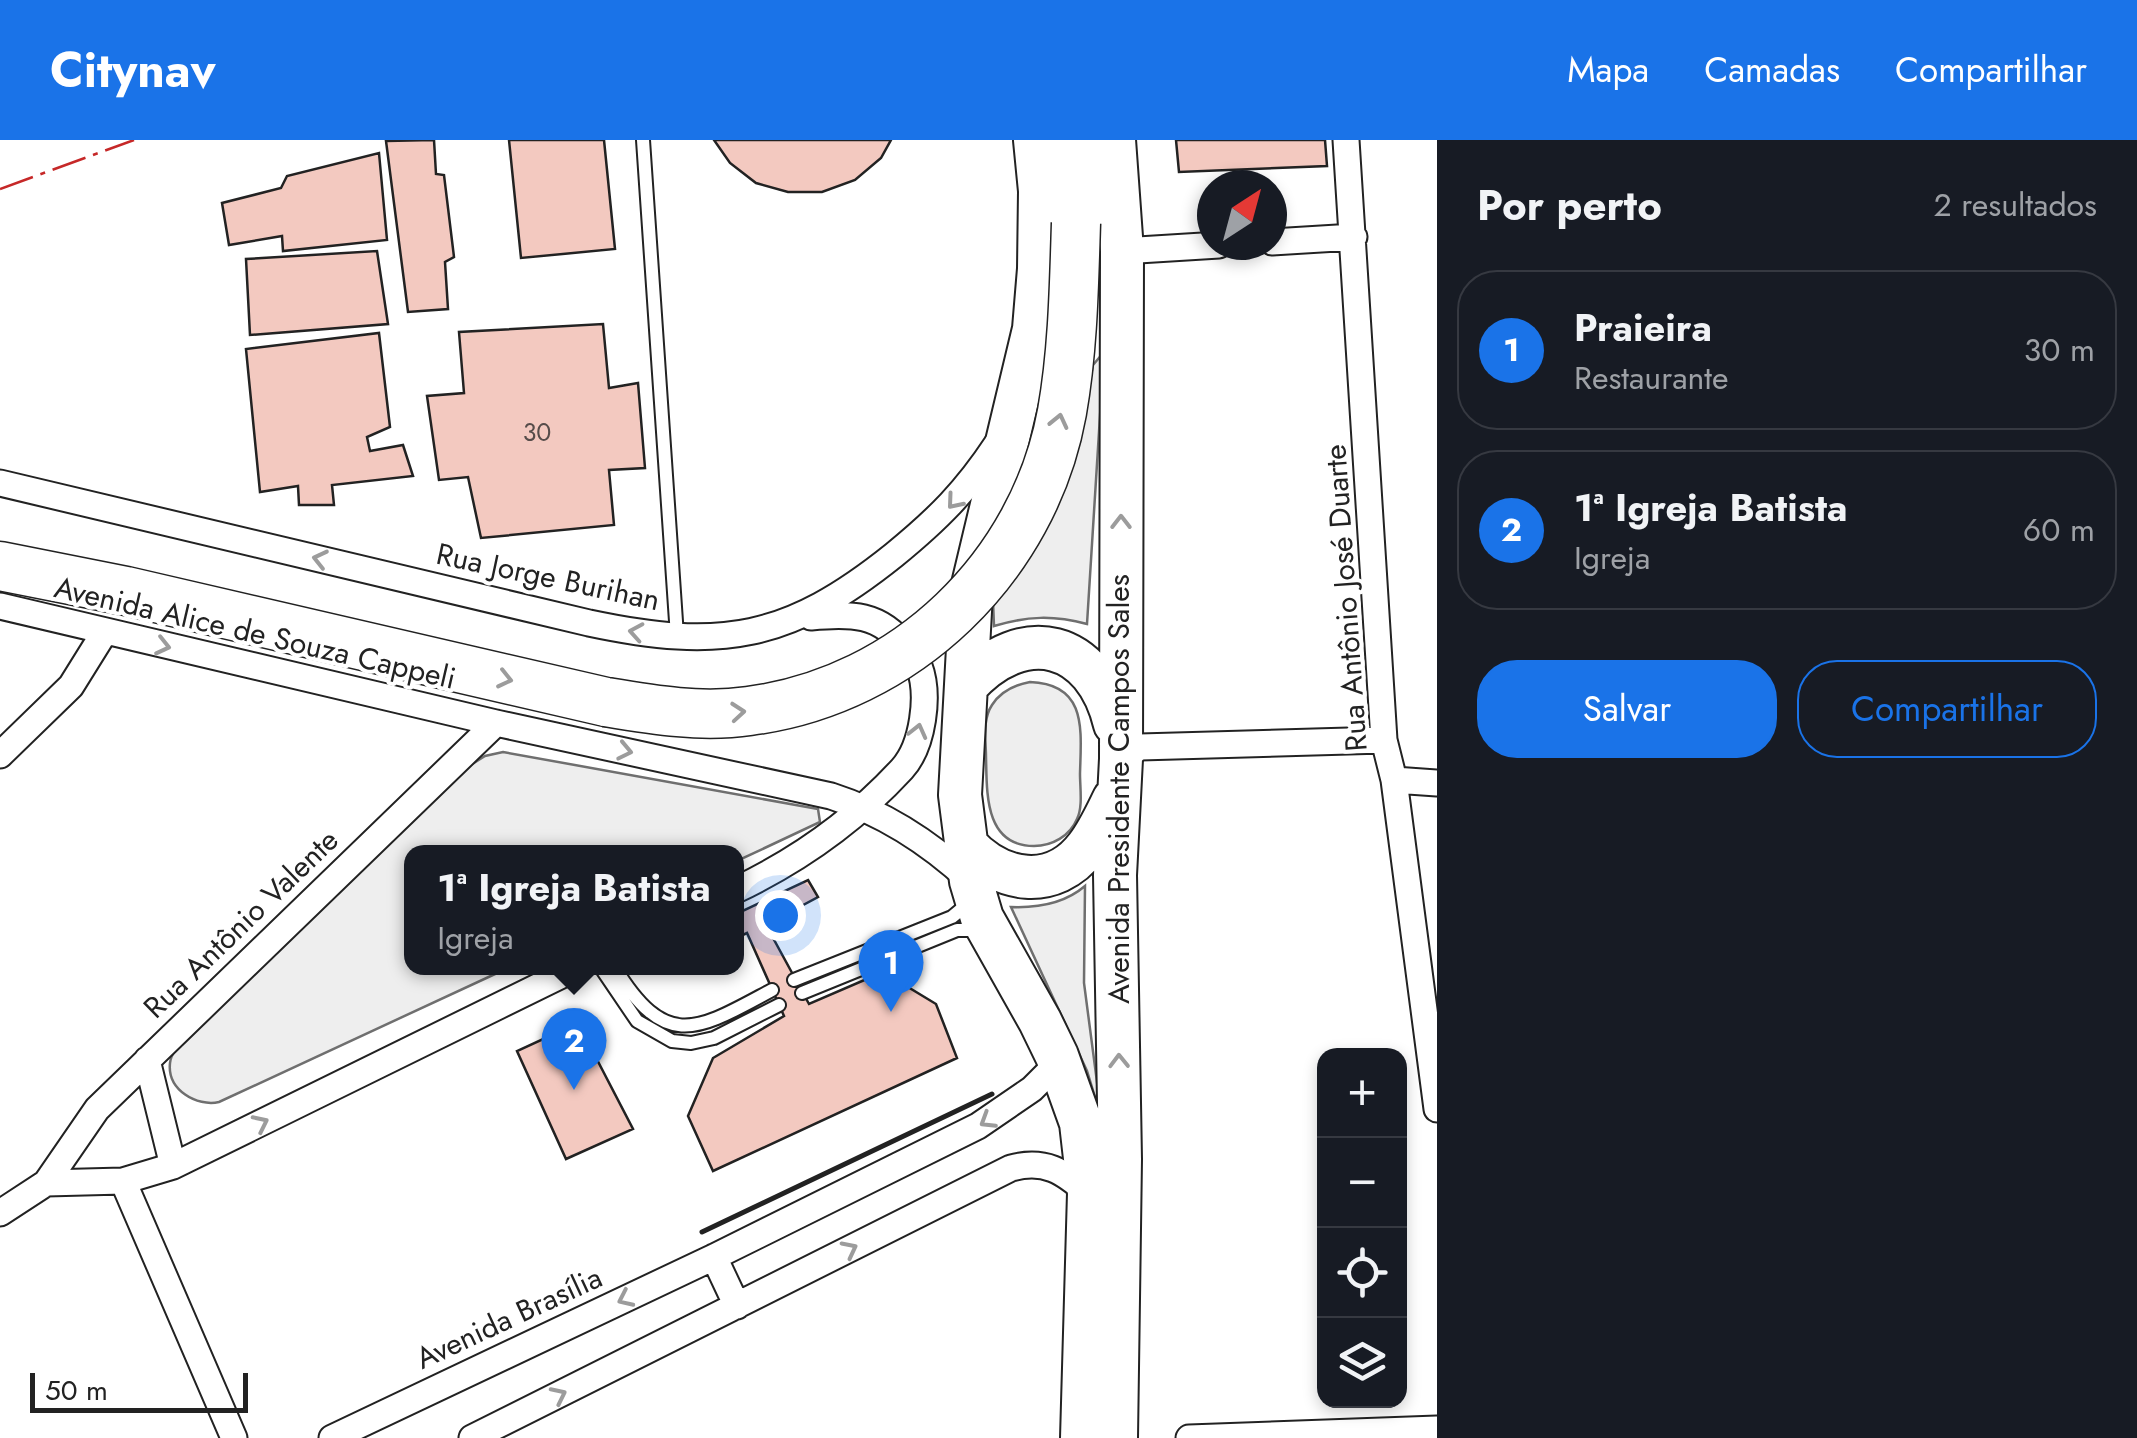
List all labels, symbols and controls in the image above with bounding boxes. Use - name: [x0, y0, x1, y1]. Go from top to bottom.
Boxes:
- text: Citynav: [50, 36, 216, 105]
- text: Mapa: [1567, 45, 1649, 95]
- text: Camadas: [1704, 45, 1840, 95]
- text: Compartilhar: [1895, 45, 2087, 95]
- north arrow: [1197, 170, 1287, 260]
- text: Por perto: [1477, 175, 1662, 236]
- text: 2 resultados: [1933, 182, 2097, 228]
- text: Praieira: [1574, 300, 1712, 355]
- text: 1: [1503, 327, 1520, 373]
- text: 30 m: [2024, 327, 2095, 373]
- text: Restaurante: [1574, 355, 1729, 401]
- one-way arrow: [1047, 413, 1068, 430]
- house number: 30: [523, 414, 551, 450]
- street label: Rua Antônio José Duarte: [1313, 443, 1378, 753]
- text: 1ª Igreja Batista: [1574, 480, 1848, 535]
- one-way arrow: [947, 490, 965, 508]
- text: 2: [1501, 507, 1522, 553]
- text: 60 m: [2023, 507, 2095, 553]
- one-way arrow: [1110, 513, 1132, 528]
- street label: Rua Jorge Burihan: [432, 532, 664, 621]
- text: Igreja: [1574, 535, 1650, 581]
- one-way arrow: [312, 550, 329, 571]
- street label: Avenida Alice de Souza Cappeli: [50, 565, 460, 700]
- street label: Avenida Presidente Campos Sales: [1097, 574, 1140, 1004]
- one-way arrow: [628, 622, 644, 643]
- one-way arrow: [154, 635, 171, 656]
- button: Salvar: [1477, 660, 1777, 758]
- button: Compartilhar: [1797, 660, 2097, 758]
- one-way arrow: [496, 667, 513, 688]
- one-way arrow: [730, 701, 746, 723]
- one-way arrow: [906, 723, 927, 740]
- one-way arrow: [616, 739, 633, 760]
- street label: Rua Antônio Valente: [134, 819, 348, 1028]
- popup: [404, 845, 744, 975]
- text: 1ª Igreja Batista: [437, 860, 711, 915]
- your location: [755, 890, 806, 941]
- text: Igreja: [437, 915, 514, 961]
- pin: 1: [858, 930, 924, 1012]
- pin: 2: [542, 1008, 606, 1090]
- map controls: [1317, 1048, 1407, 1408]
- button: +: [1317, 1048, 1407, 1138]
- one-way arrow: [1108, 1053, 1129, 1069]
- one-way arrow: [979, 1108, 997, 1127]
- one-way arrow: [250, 1116, 268, 1135]
- button: −: [1317, 1138, 1407, 1228]
- button: locate: [1317, 1228, 1407, 1318]
- one-way arrow: [840, 1241, 858, 1261]
- street label: Avenida Brasília: [409, 1256, 609, 1380]
- one-way arrow: [618, 1286, 636, 1306]
- button: layers: [1317, 1318, 1407, 1408]
- scale bar: [30, 1368, 248, 1412]
- text: 50 m: [45, 1370, 108, 1411]
- one-way arrow: [549, 1387, 567, 1407]

